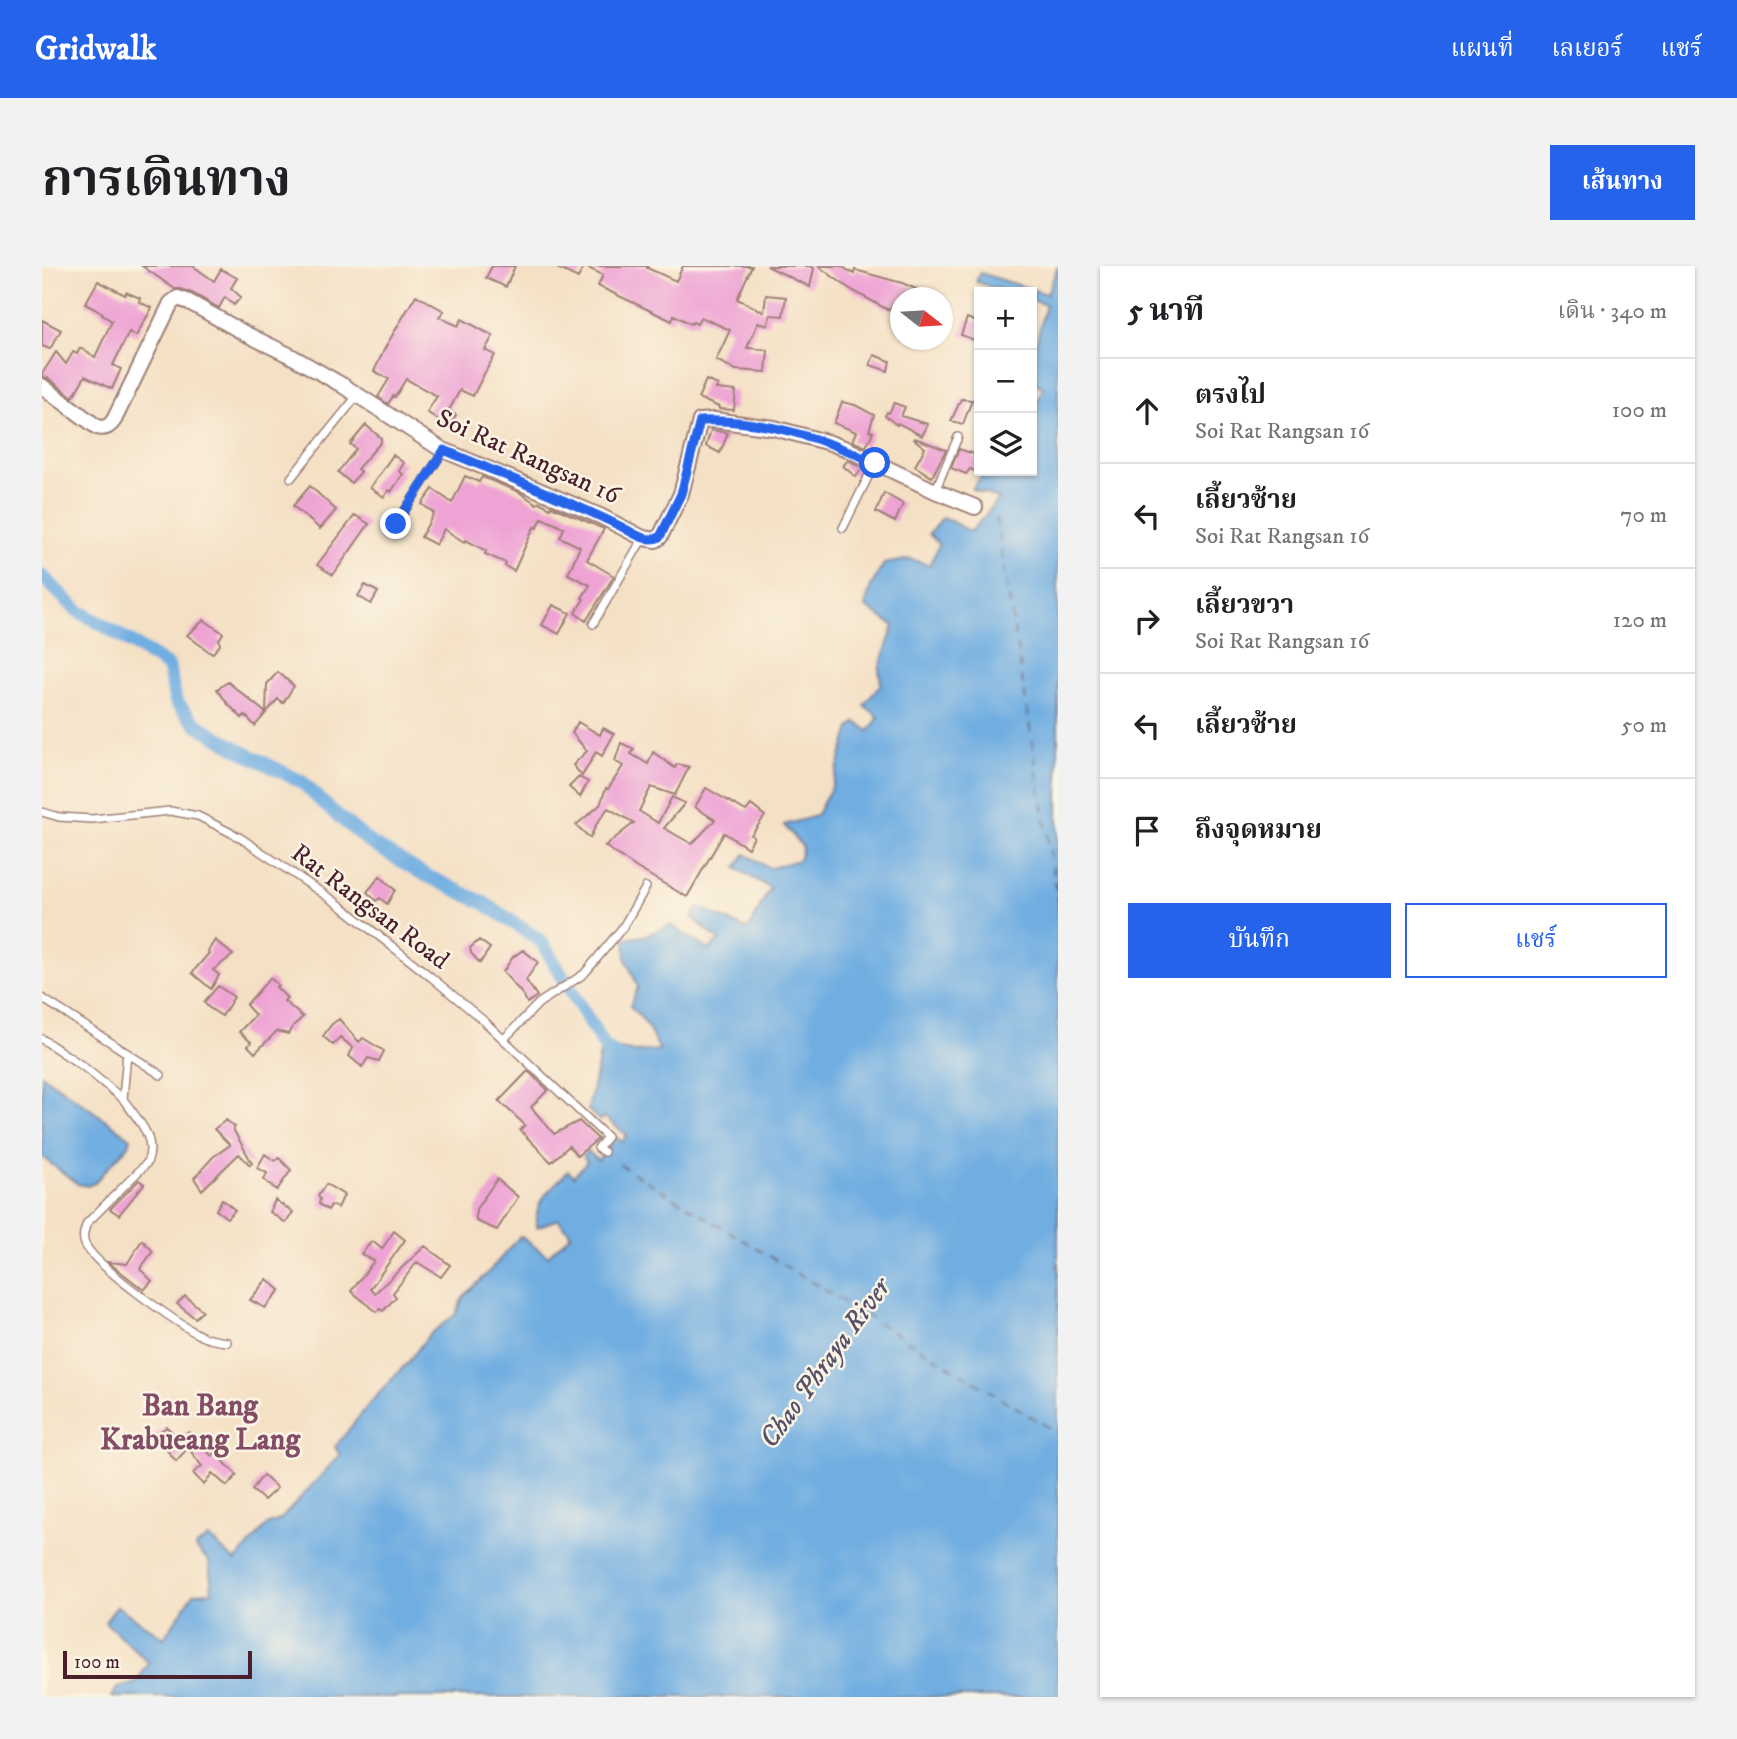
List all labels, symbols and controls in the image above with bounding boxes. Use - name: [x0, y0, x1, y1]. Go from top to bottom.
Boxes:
- text: Gridwalk: [35, 29, 157, 70]
- text: แผนที่: [1451, 34, 1514, 64]
- text: เลเยอร์: [1552, 34, 1623, 64]
- text: แชร์: [1661, 34, 1702, 64]
- button: เส้นทาง: [1550, 145, 1695, 220]
- text: การเดินทาง: [42, 150, 291, 212]
- north arrow: [890, 287, 953, 350]
- map controls: [974, 287, 1037, 476]
- button: +: [974, 287, 1037, 350]
- text: 5 นาที: [1128, 293, 1204, 330]
- text: เดิน · 340 m: [1557, 297, 1667, 326]
- button: −: [974, 350, 1037, 413]
- text: ตรงไป: [1195, 379, 1266, 412]
- icon: ahead: [1128, 392, 1166, 430]
- text: 100 m: [1612, 396, 1667, 425]
- street label: Soi Rat Rangsan 16: [431, 402, 626, 513]
- button: layers: [974, 413, 1037, 476]
- text: Soi Rat Rangsan 16: [1195, 417, 1369, 446]
- route start: [859, 447, 890, 478]
- text: เลี้ยวซ้าย: [1195, 484, 1297, 517]
- icon: left: [1128, 497, 1166, 535]
- text: 70 m: [1620, 501, 1667, 530]
- route end: [380, 508, 411, 539]
- text: Soi Rat Rangsan 16: [1195, 522, 1369, 551]
- text: เลี้ยวขวา: [1195, 589, 1294, 622]
- icon: right: [1128, 602, 1166, 640]
- text: 120 m: [1613, 606, 1667, 635]
- text: Soi Rat Rangsan 16: [1195, 627, 1369, 656]
- icon: left: [1128, 707, 1166, 745]
- text: เลี้ยวซ้าย: [1195, 709, 1297, 742]
- text: 50 m: [1621, 711, 1667, 740]
- icon: arrive: [1128, 812, 1166, 850]
- text: ถึงจุดหมาย: [1195, 814, 1322, 847]
- street label: Rat Rangsan Road: [284, 837, 456, 977]
- button: บันทึก: [1128, 903, 1391, 978]
- button: แชร์: [1405, 903, 1667, 978]
- water label: Chao Phraya River: [752, 1269, 900, 1455]
- district label: Ban Bang Krabueang Lang: [100, 1388, 301, 1459]
- scale bar: [63, 1648, 252, 1680]
- text: 100 m: [74, 1651, 120, 1674]

